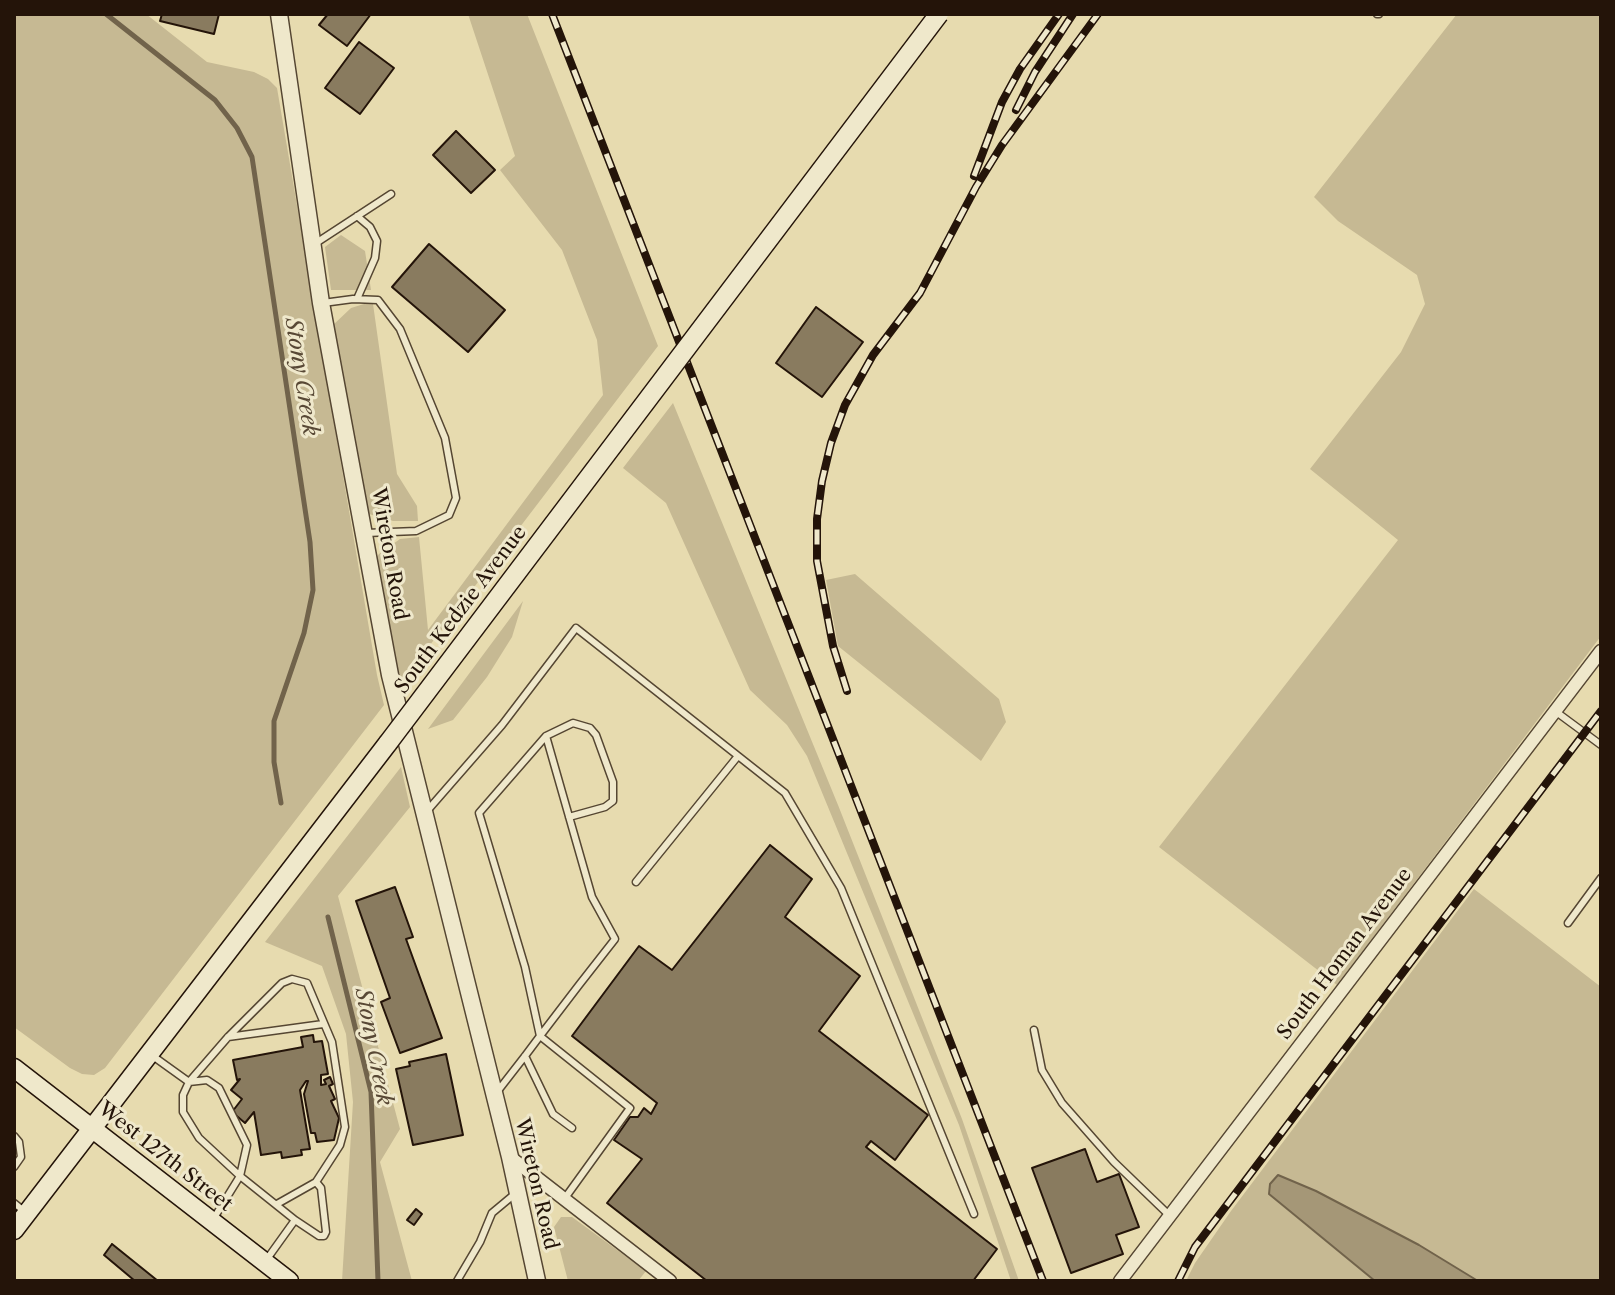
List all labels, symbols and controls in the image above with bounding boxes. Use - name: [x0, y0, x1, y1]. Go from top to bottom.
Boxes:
- water label: Stony Creek: [279, 316, 323, 438]
- street label: Wireton Road: [366, 486, 412, 622]
- street label: South Kedzie Avenue: [390, 521, 532, 699]
- street label: South Homan Avenue: [1273, 864, 1417, 1044]
- water label: Stony Creek: [349, 986, 397, 1108]
- street label: West 127th Street: [93, 1097, 237, 1217]
- street label: Wireton Road: [509, 1116, 563, 1252]

